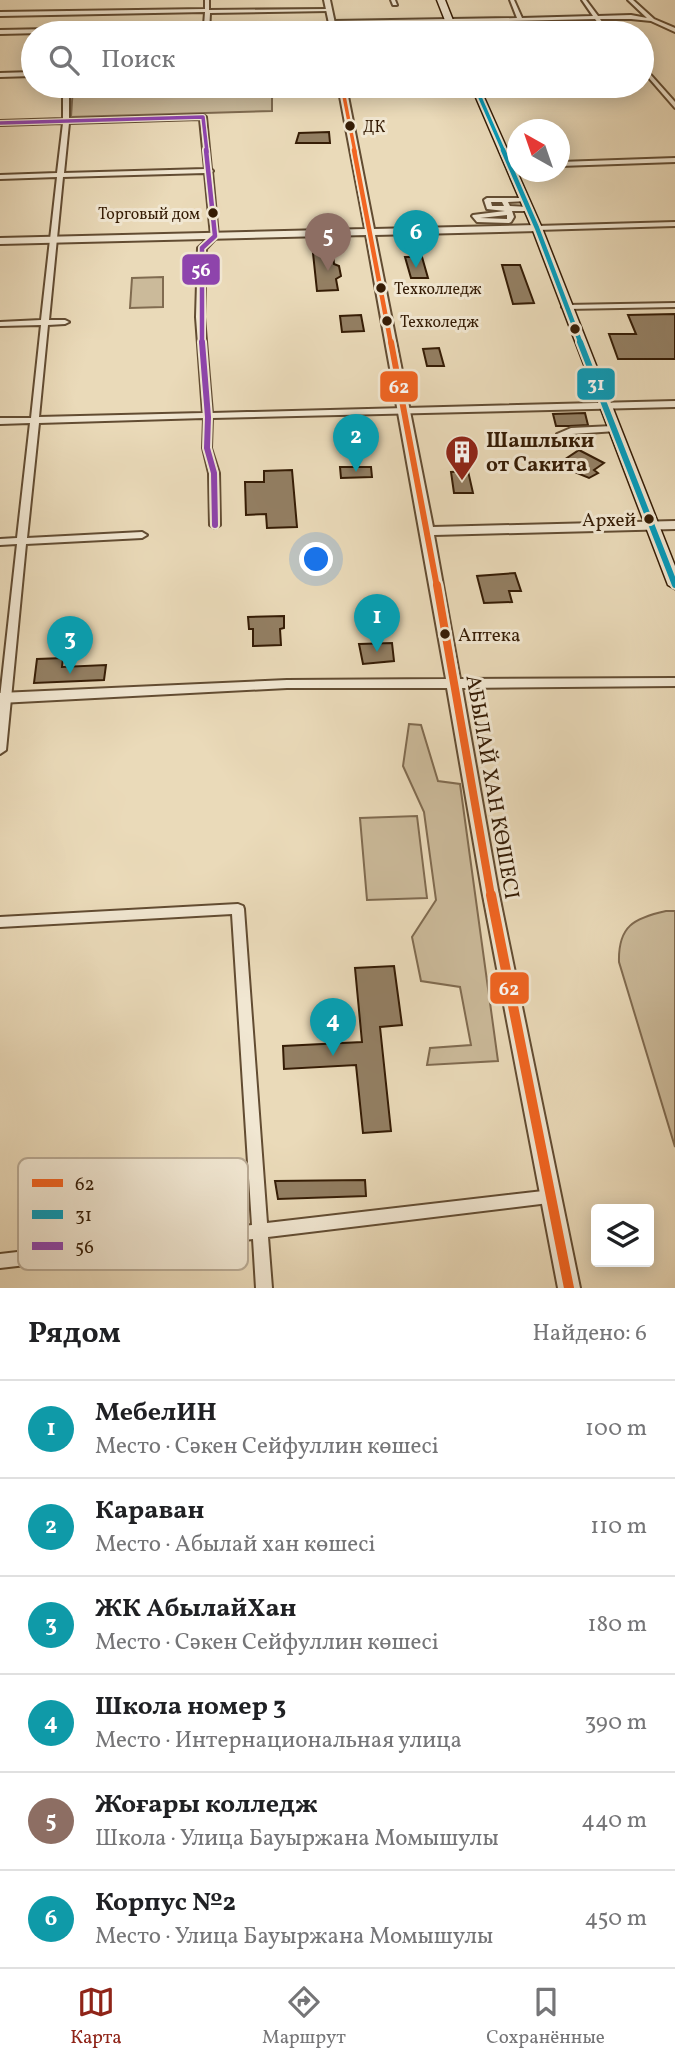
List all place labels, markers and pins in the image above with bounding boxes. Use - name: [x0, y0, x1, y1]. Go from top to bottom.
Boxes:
- place label: ДК: [363, 117, 386, 139]
- marker: ДК: [343, 119, 357, 133]
- place label: Торговый дом: [98, 204, 200, 226]
- marker: Торговый дом: [206, 206, 220, 220]
- pin: 6: [393, 210, 439, 268]
- pin: 5: [305, 213, 351, 271]
- place label: Техколледж: [394, 279, 482, 301]
- marker: Техколледж: [374, 281, 388, 295]
- place label: Техколедж: [400, 312, 479, 334]
- marker: Техколедж: [380, 314, 394, 328]
- unlabelled marker: [568, 322, 582, 336]
- pin: 2: [333, 414, 379, 472]
- place label: Шашлыки от Сакита: [486, 427, 594, 480]
- building icon: Шашлыки от Сакита: [443, 433, 481, 482]
- place label: Архей: [582, 508, 636, 534]
- marker: Архей: [642, 512, 656, 526]
- pin: 1: [354, 594, 400, 652]
- pin: 3: [47, 616, 93, 674]
- place label: Аптека: [458, 623, 520, 649]
- marker: Аптека: [438, 627, 452, 641]
- pin: 4: [310, 998, 356, 1056]

